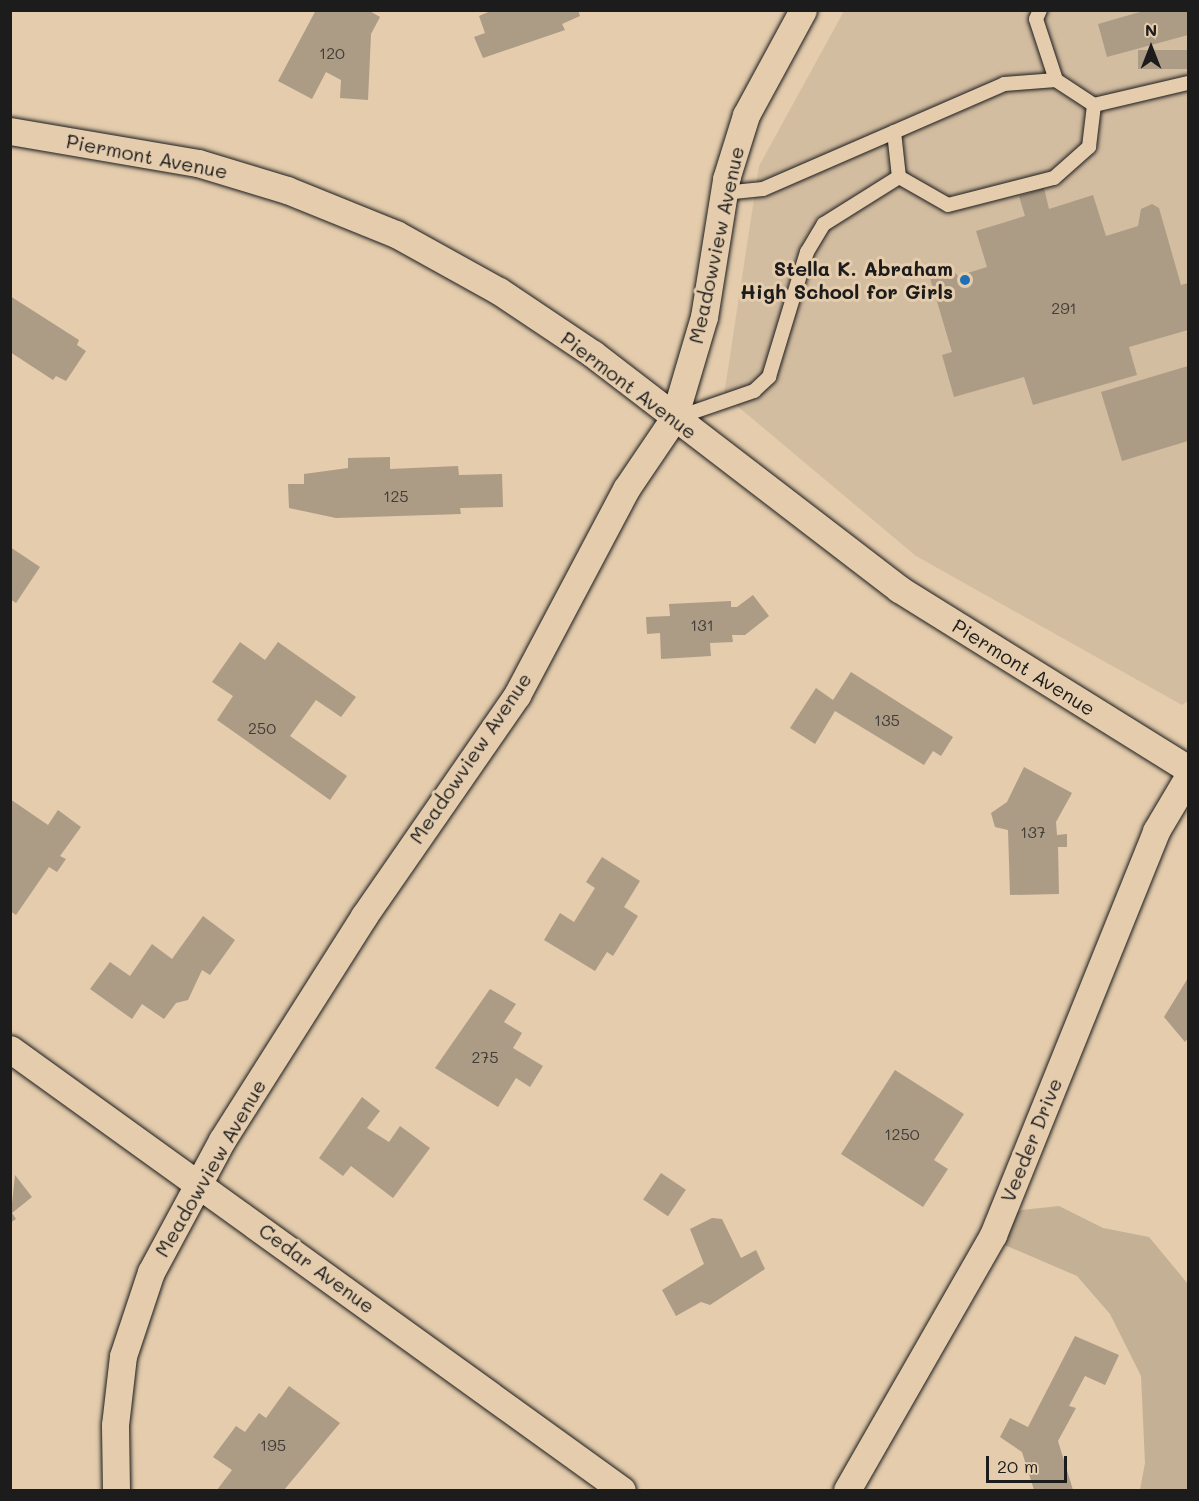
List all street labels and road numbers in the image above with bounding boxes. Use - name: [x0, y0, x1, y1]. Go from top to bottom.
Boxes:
- street label: Piermont Avenue: [64, 129, 230, 183]
- street label: Meadowview Avenue: [683, 144, 749, 346]
- street label: Piermont Avenue: [556, 326, 702, 444]
- street label: Piermont Avenue: [948, 613, 1100, 721]
- street label: Meadowview Avenue: [404, 668, 536, 848]
- street label: Veeder Drive: [995, 1074, 1067, 1206]
- street label: Meadowview Avenue: [149, 1075, 271, 1261]
- street label: Cedar Avenue: [254, 1218, 380, 1318]

